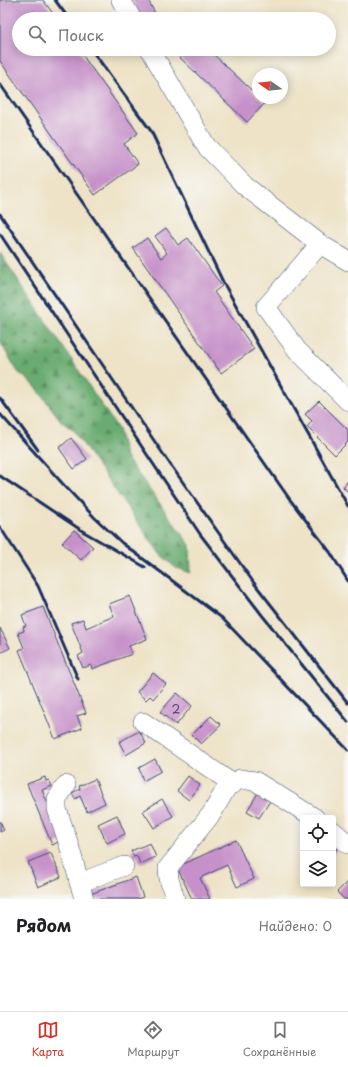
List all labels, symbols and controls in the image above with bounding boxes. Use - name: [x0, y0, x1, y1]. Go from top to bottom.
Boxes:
- search box: [12, 12, 336, 56]
- icon: search: [26, 23, 48, 45]
- text: Поиск: [58, 23, 104, 46]
- north arrow: [252, 68, 288, 104]
- house number: 2: [172, 700, 180, 718]
- map controls: [300, 815, 336, 887]
- button: locate: [300, 815, 336, 851]
- button: layers: [300, 851, 336, 887]
- text: Рядом: [16, 912, 71, 938]
- text: Найдено: 0: [259, 916, 332, 935]
- tab: Карта: [32, 1019, 64, 1060]
- tab: Маршрут: [127, 1019, 179, 1060]
- tab: Сохранённые: [243, 1019, 316, 1060]

